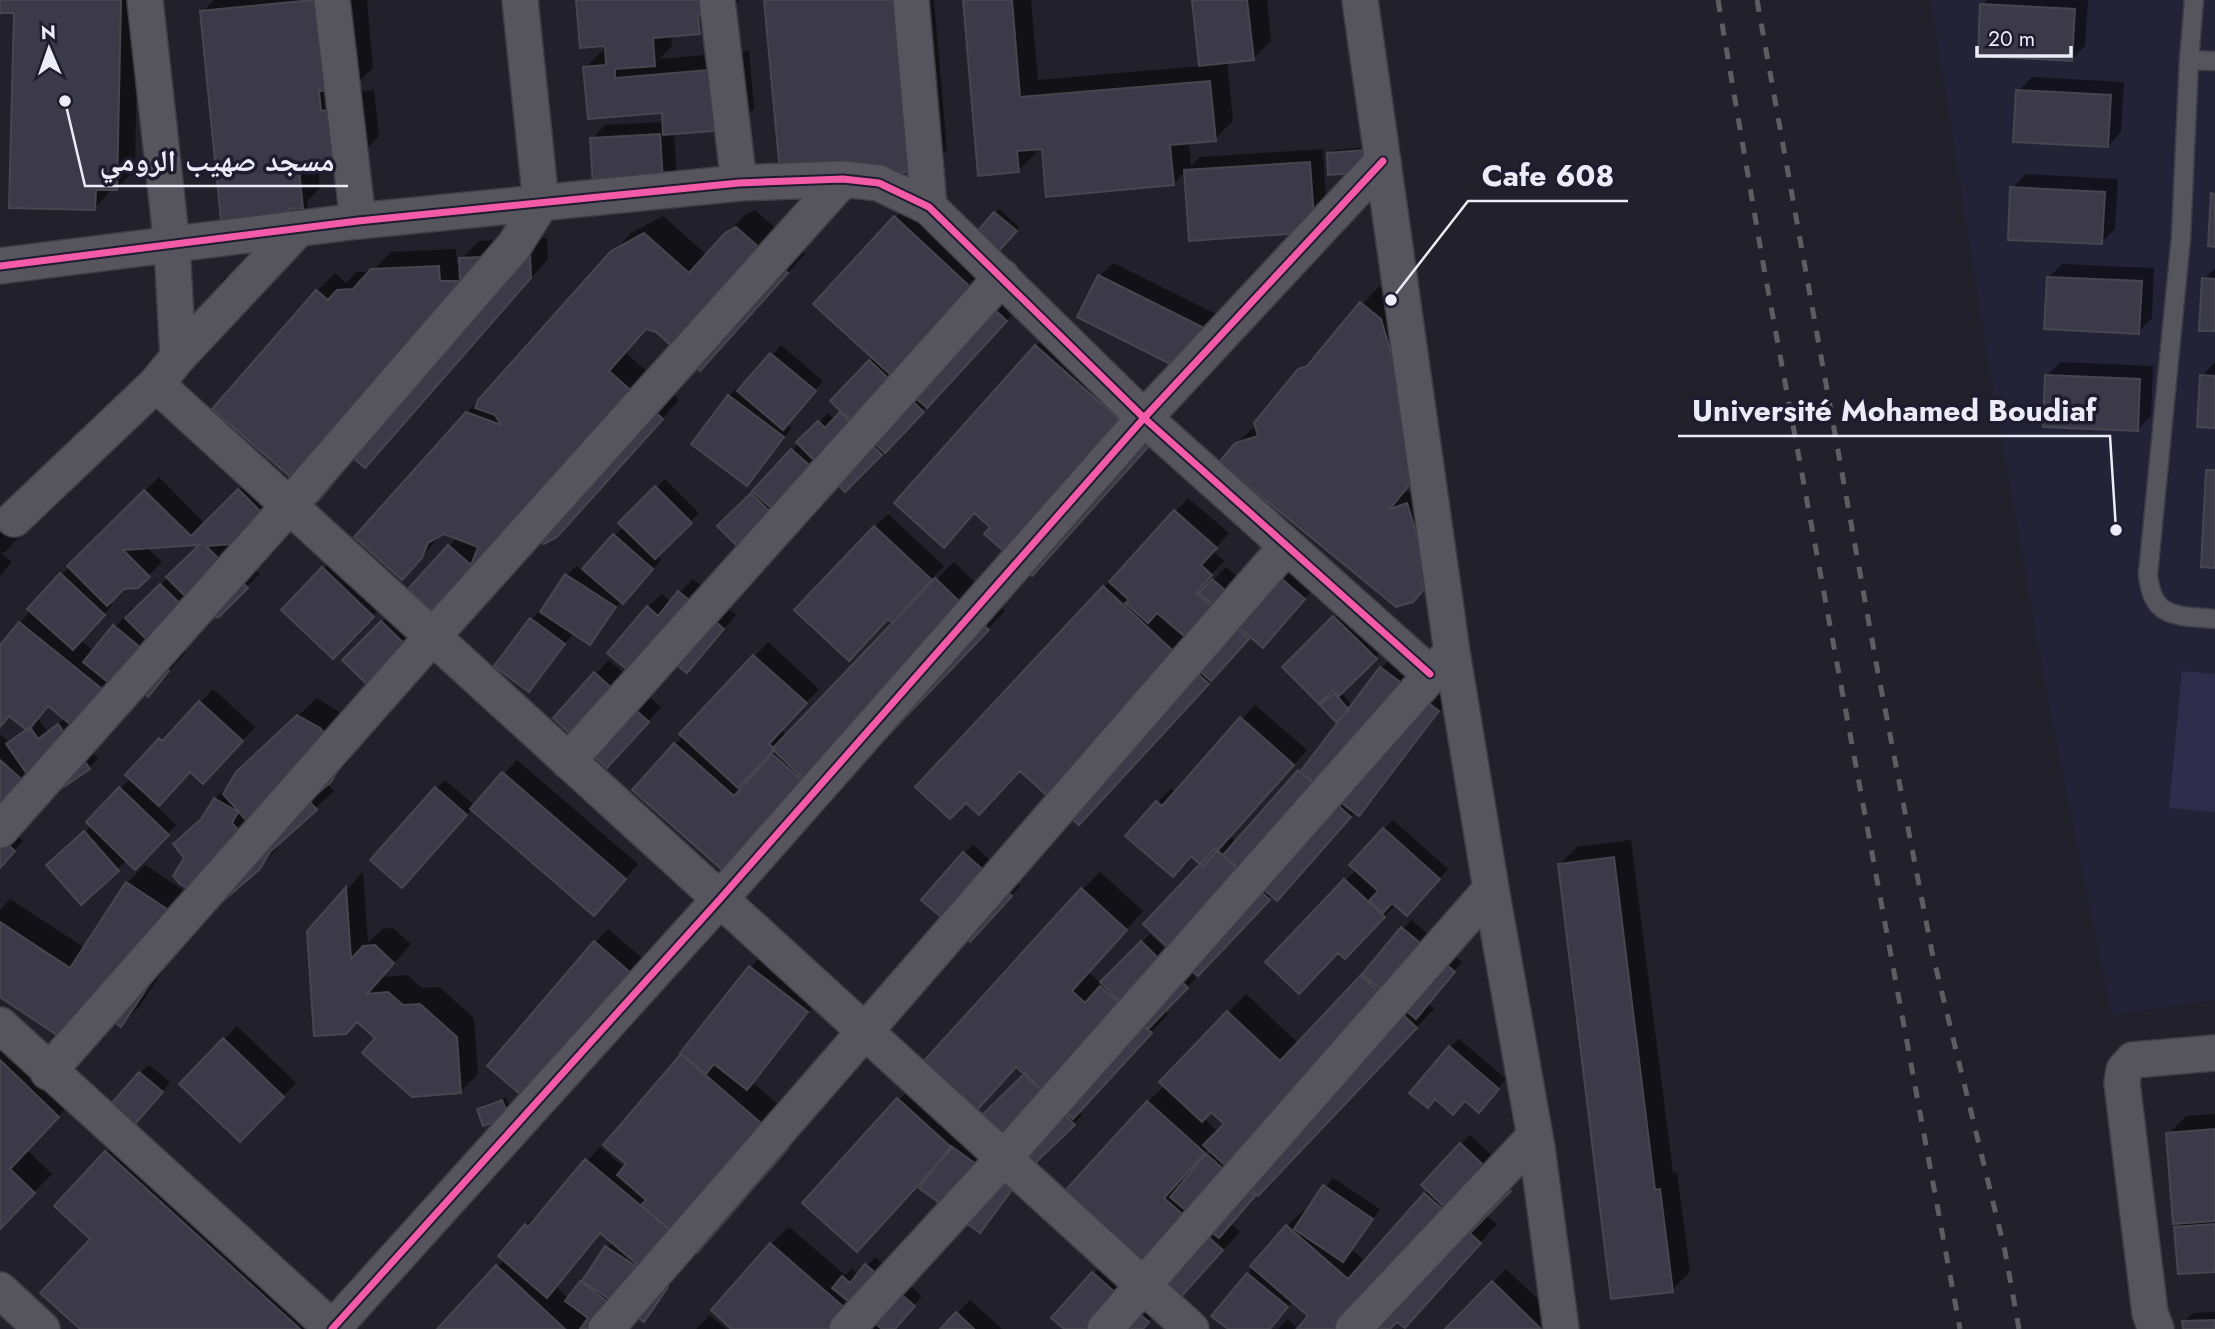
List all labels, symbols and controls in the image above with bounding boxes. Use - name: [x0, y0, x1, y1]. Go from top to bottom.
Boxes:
- north arrow: [14, 14, 84, 84]
- scale bar: [1977, 14, 2072, 58]
- text: N: [40, 19, 56, 46]
- text: 20 m: [1988, 24, 2035, 54]
- callout: مسجد صهيب الرومي: [85, 135, 348, 186]
- text: مسجد صهيب الرومي: [99, 139, 335, 184]
- callout: Cafe 608: [1468, 150, 1628, 201]
- text: Cafe 608: [1482, 154, 1614, 197]
- callout: Université Mohamed Boudiaf: [1678, 385, 2110, 436]
- text: Université Mohamed Boudiaf: [1692, 389, 2098, 432]

